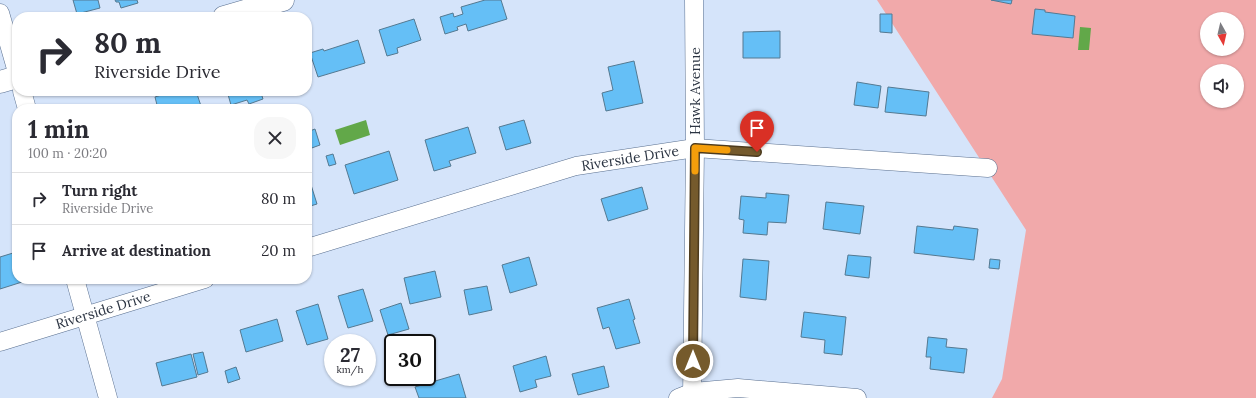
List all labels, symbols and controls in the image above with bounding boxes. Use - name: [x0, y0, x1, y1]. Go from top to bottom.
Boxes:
- north arrow: [1200, 12, 1244, 56]
- map controls: [1200, 12, 1244, 108]
- text: 80 m: [94, 25, 161, 61]
- icon: right: [28, 28, 80, 80]
- street label: Hawk Avenue: [686, 47, 704, 135]
- text: Riverside Drive: [94, 60, 221, 83]
- button: sound: [1200, 64, 1244, 108]
- pin: [740, 111, 774, 152]
- text: 1 min: [28, 114, 89, 145]
- button: close: [254, 117, 296, 159]
- icon: arrive: [746, 117, 768, 139]
- street label: Riverside Drive: [580, 141, 680, 175]
- text: 100 m · 20:20: [28, 145, 107, 162]
- text: Turn right: [62, 181, 138, 200]
- icon: right: [28, 188, 50, 210]
- text: 80 m: [261, 189, 296, 208]
- text: Riverside Drive: [62, 200, 153, 217]
- icon: arrive: [28, 240, 50, 262]
- text: Arrive at destination: [62, 241, 211, 260]
- text: 20 m: [261, 241, 296, 260]
- street label: Riverside Drive: [53, 287, 153, 333]
- speed limit sign: 30: [384, 334, 436, 386]
- position arrow: [672, 340, 714, 382]
- text: 27: [340, 342, 360, 367]
- text: km/h: [336, 363, 364, 376]

